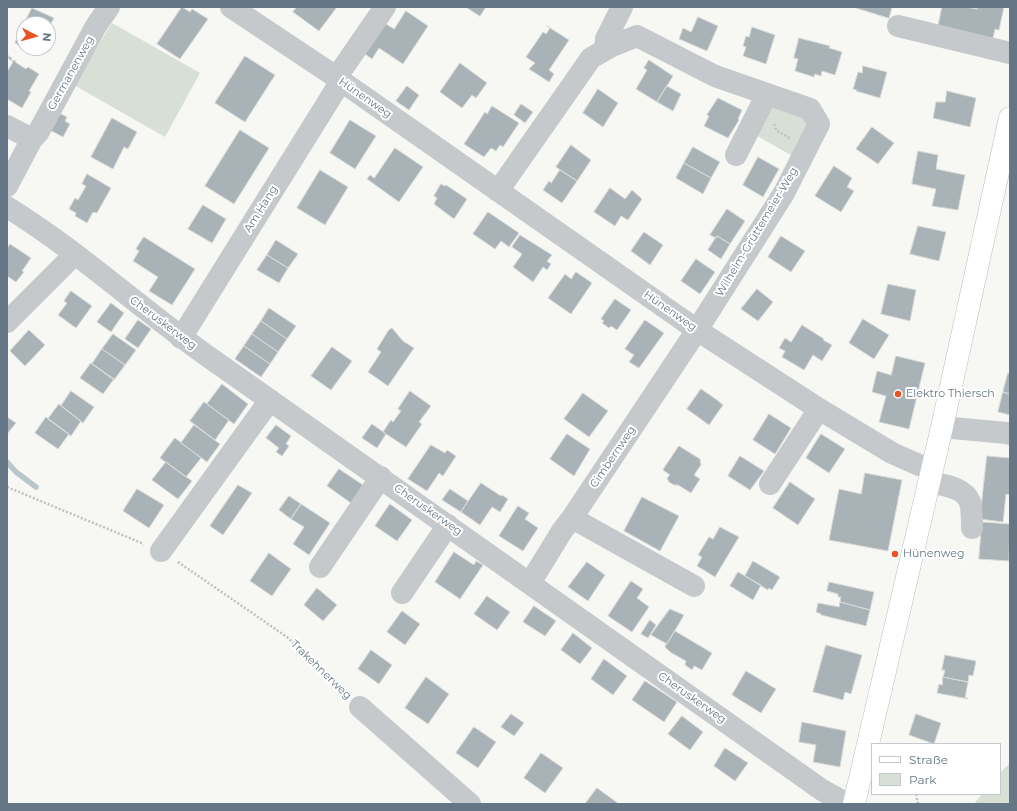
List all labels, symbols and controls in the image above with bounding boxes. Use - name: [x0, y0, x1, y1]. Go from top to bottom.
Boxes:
- north arrow: [16, 16, 56, 56]
- text: N: [40, 32, 54, 42]
- street label: Germanenweg: [45, 34, 97, 112]
- street label: Hünenweg: [336, 75, 394, 121]
- street label: Wilhelm-Grüttemeier-Weg: [713, 165, 801, 299]
- street label: Am Hang: [241, 183, 281, 235]
- street label: Hünenweg: [641, 288, 699, 334]
- street label: Cheruskerweg: [127, 294, 199, 352]
- place label: Elektro Thiersch: [906, 387, 995, 401]
- marker: Elektro Thiersch: [893, 389, 903, 399]
- street label: Cimbernweg: [587, 424, 639, 490]
- street label: Cheruskerweg: [391, 482, 465, 538]
- place label: Hünenweg: [903, 547, 964, 561]
- marker: Hünenweg: [890, 549, 900, 559]
- street label: Trakehnerweg: [288, 638, 354, 702]
- street label: Cheruskerweg: [655, 670, 729, 726]
- legend: [871, 743, 1001, 795]
- text: Straße: [909, 752, 948, 767]
- text: Park: [909, 772, 936, 787]

